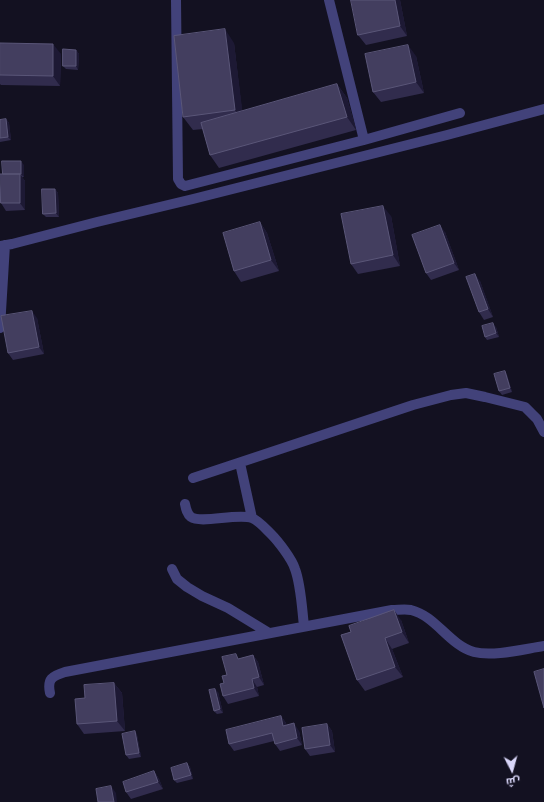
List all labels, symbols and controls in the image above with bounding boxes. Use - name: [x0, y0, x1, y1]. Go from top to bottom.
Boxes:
- north arrow: [492, 750, 532, 790]
- text: ش: [505, 774, 521, 790]

